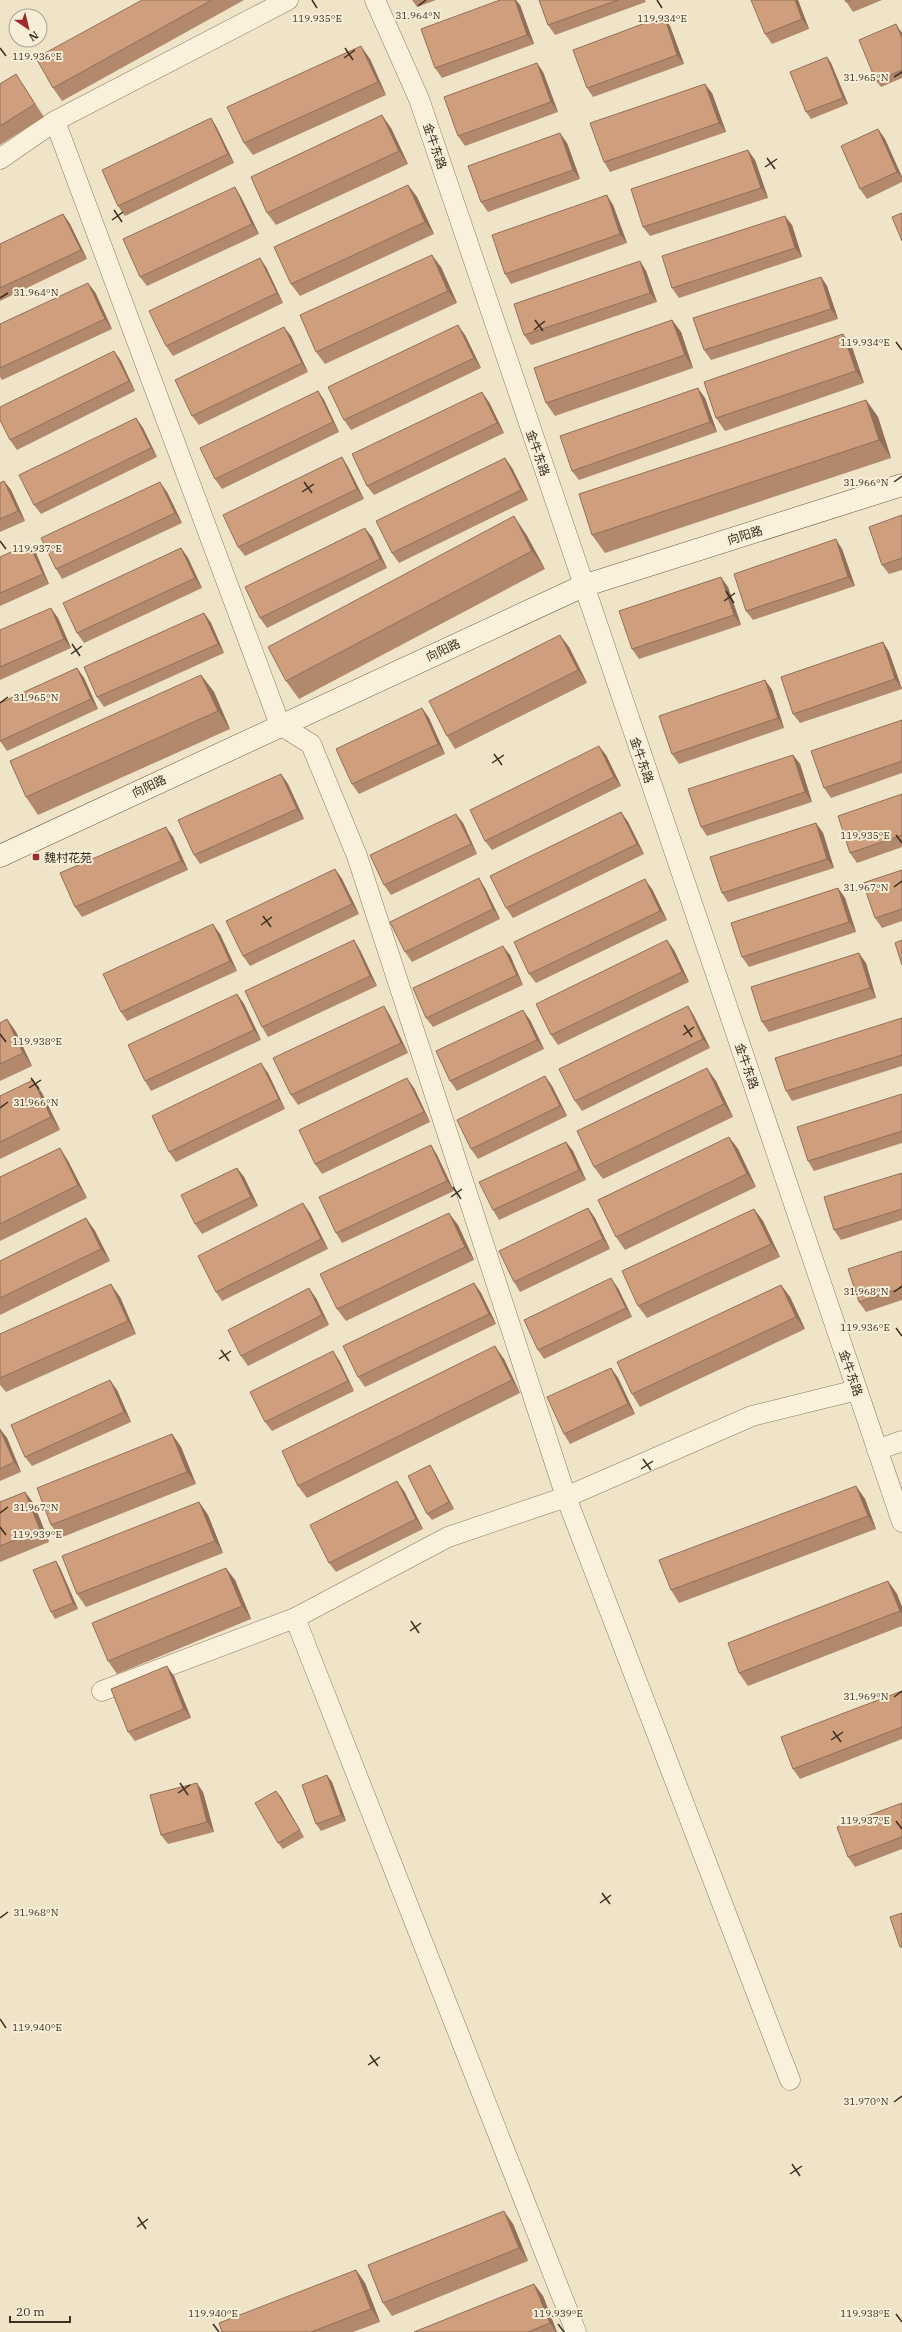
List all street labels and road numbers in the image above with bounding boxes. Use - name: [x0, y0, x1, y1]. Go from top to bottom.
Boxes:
- street label: 金牛东路: [420, 121, 450, 171]
- street label: 金牛东路: [523, 428, 553, 478]
- street label: 向阳路: [726, 523, 764, 547]
- street label: 向阳路: [424, 636, 462, 664]
- street label: 金牛东路: [627, 735, 657, 785]
- street label: 向阳路: [130, 772, 168, 800]
- street label: 金牛东路: [732, 1041, 762, 1091]
- street label: 金牛东路: [836, 1348, 866, 1398]

